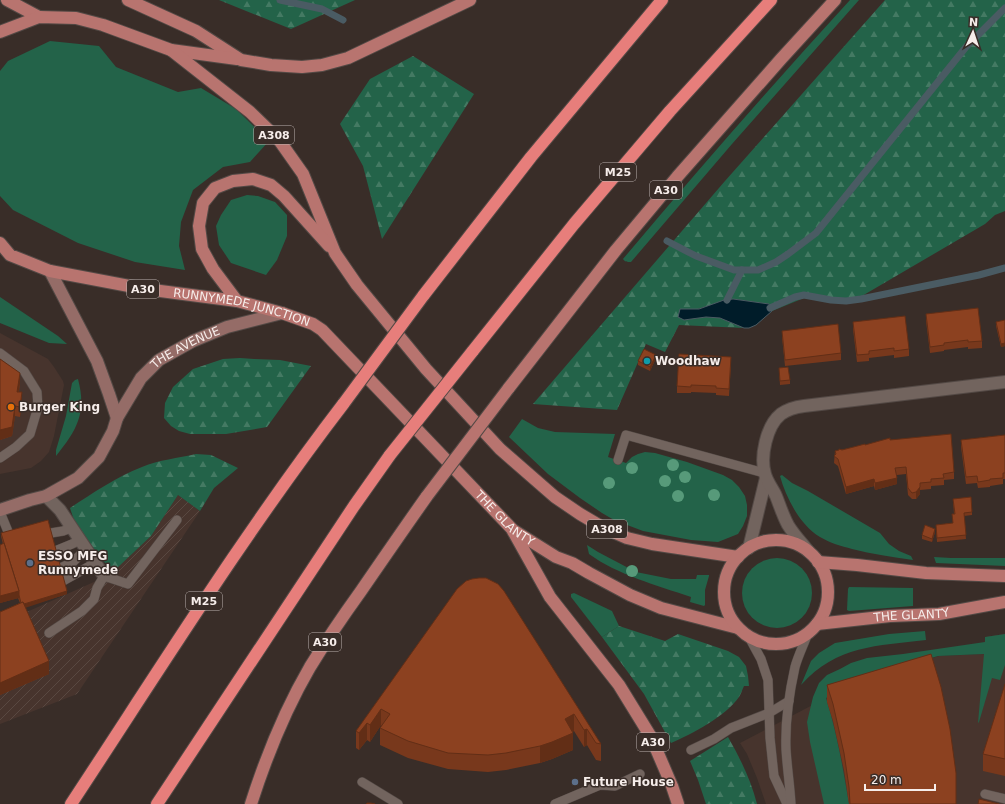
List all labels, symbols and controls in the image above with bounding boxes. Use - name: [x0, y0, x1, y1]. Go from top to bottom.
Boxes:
- north arrow: [953, 12, 993, 52]
- text: N: [969, 16, 978, 29]
- road number: A308: [254, 126, 294, 144]
- road number: M25: [600, 163, 636, 181]
- road number: A30: [650, 181, 682, 199]
- road number: A30: [127, 280, 159, 298]
- street label: RUNNYMEDE JUNCTION: [172, 286, 312, 329]
- street label: THE AVENUE: [147, 324, 222, 372]
- place label: Woodhaw: [655, 354, 721, 368]
- marker: Woodhaw: [642, 356, 652, 366]
- place label: Burger King: [19, 400, 100, 414]
- marker: Burger King: [6, 402, 16, 412]
- street label: THE GLANTY: [471, 487, 538, 549]
- road number: A308: [587, 520, 627, 538]
- place label: ESSO MFG Runnymede: [38, 549, 118, 577]
- marker: ESSO MFG Runnymede: [25, 558, 35, 568]
- road number: M25: [186, 592, 222, 610]
- street label: THE GLANTY: [872, 605, 951, 625]
- road number: A30: [309, 633, 341, 651]
- road number: A30: [637, 733, 669, 751]
- scale bar: [865, 766, 935, 792]
- text: 20 m: [871, 773, 902, 787]
- place label: Future House: [583, 775, 674, 789]
- marker: Future House: [570, 777, 580, 787]

